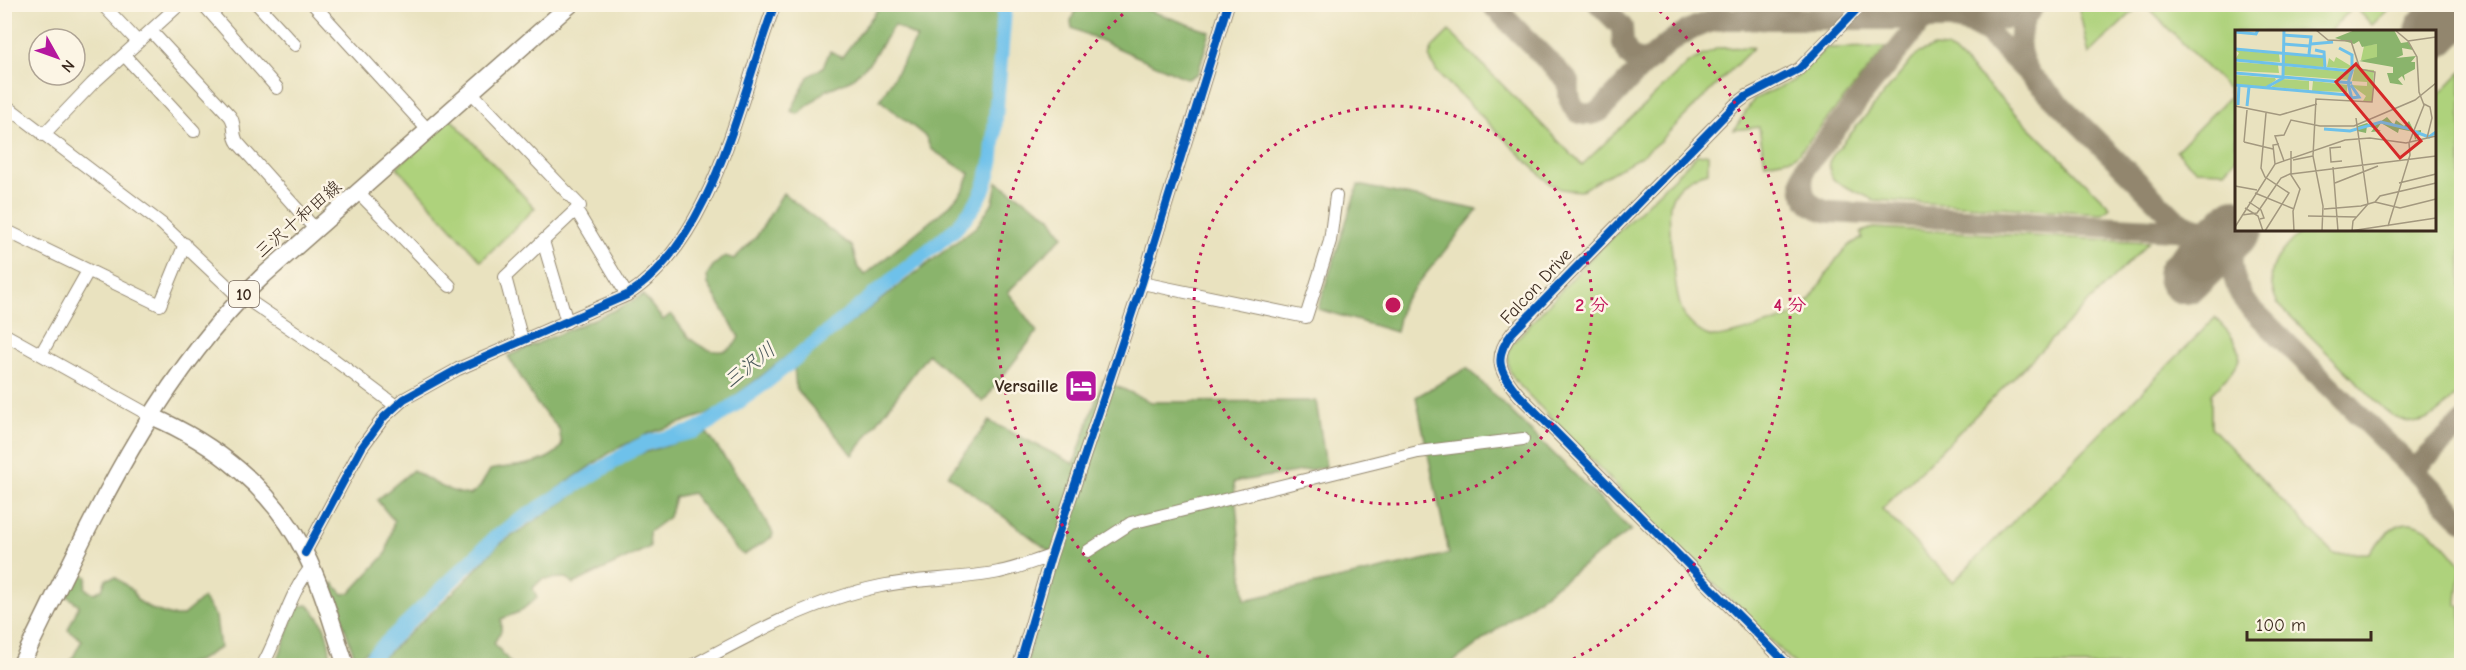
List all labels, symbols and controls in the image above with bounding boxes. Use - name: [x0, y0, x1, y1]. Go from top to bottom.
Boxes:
- north arrow: [27, 27, 87, 87]
- inset map: [2235, 30, 2436, 231]
- text: N: [57, 56, 78, 76]
- street label: 三沢十和田線: [251, 176, 346, 263]
- street label: Falcon Drive: [1496, 244, 1577, 328]
- road number: 10: [229, 281, 259, 307]
- centre of rings: [1383, 295, 1403, 315]
- text: 2 分: [1575, 295, 1609, 316]
- text: 4 分: [1774, 295, 1806, 316]
- water label: 三沢川: [719, 338, 780, 393]
- hotel icon: Versaille: [1063, 368, 1099, 404]
- place label: Versaille: [995, 376, 1058, 397]
- scale bar: [2247, 604, 2372, 642]
- text: 100 m: [2256, 615, 2306, 636]

